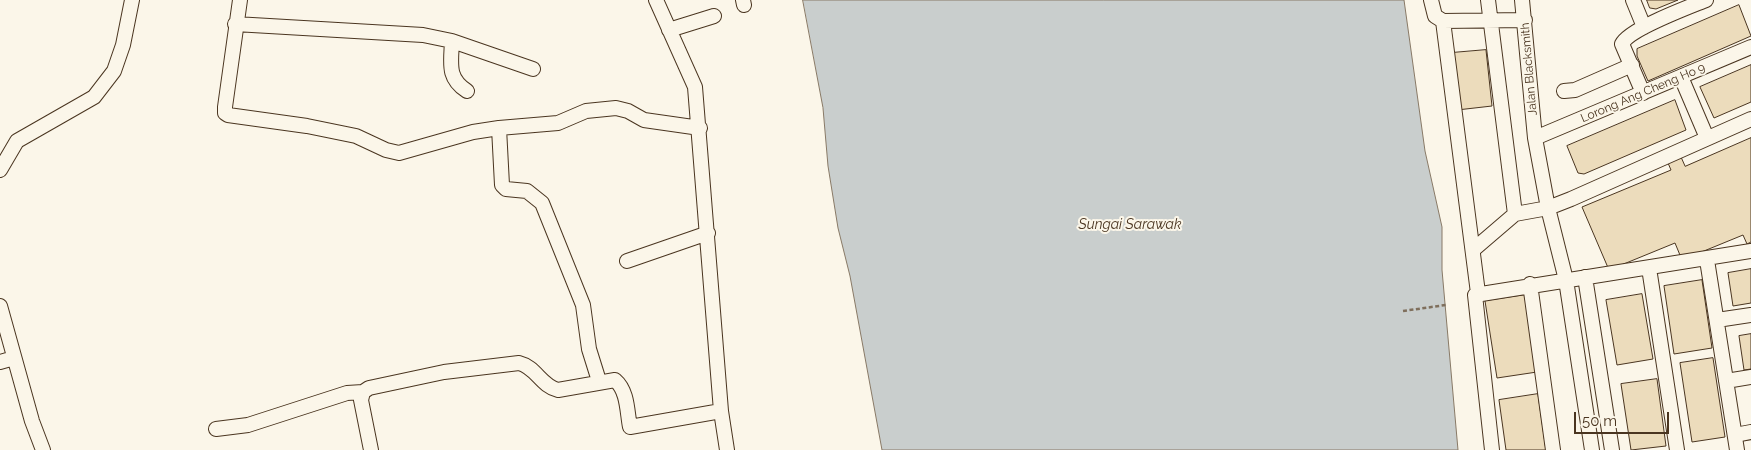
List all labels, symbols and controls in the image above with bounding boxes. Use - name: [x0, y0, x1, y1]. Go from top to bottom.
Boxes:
- street label: Jalan Blacksmith: [1518, 22, 1540, 116]
- street label: Lorong Ang Cheng Ho 9: [1579, 60, 1707, 126]
- water label: Sungai Sarawak: [1079, 217, 1181, 233]
- scale bar: [1576, 402, 1671, 434]
- text: 50 m: [1582, 412, 1617, 430]

